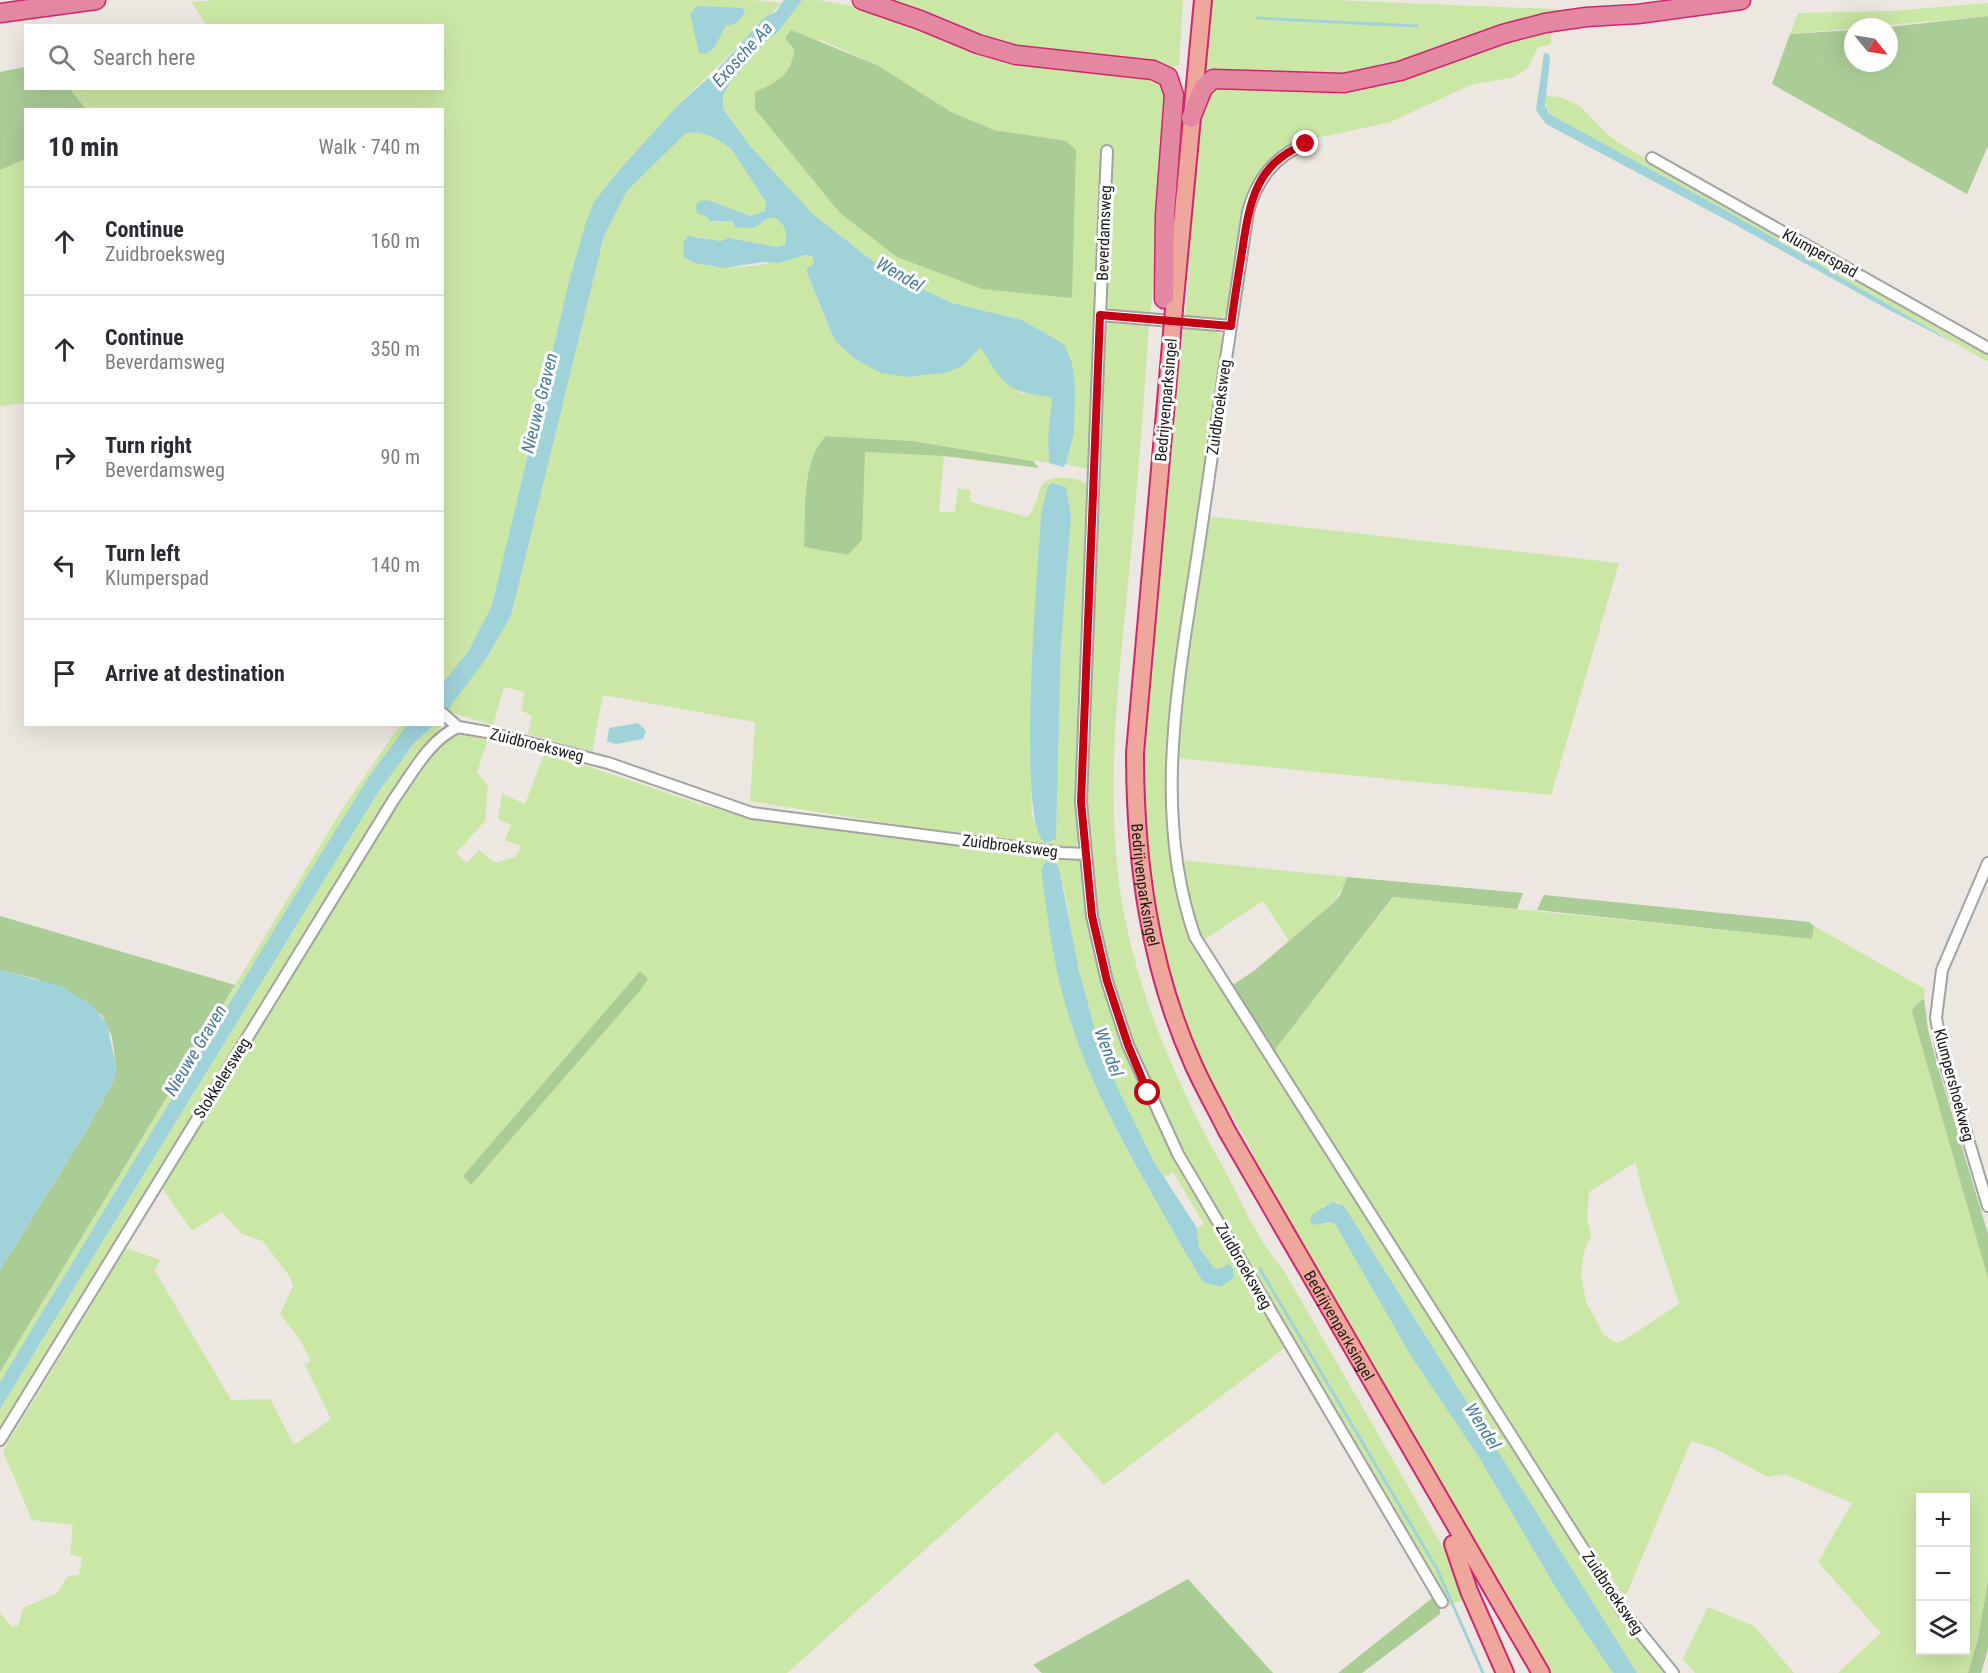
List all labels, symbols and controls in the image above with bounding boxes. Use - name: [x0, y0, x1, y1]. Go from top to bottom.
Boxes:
- water label: Exosche Aa: [707, 17, 777, 91]
- north arrow: [1844, 18, 1898, 72]
- search box: [24, 24, 444, 90]
- icon: search: [45, 41, 78, 74]
- text: Search here: [93, 45, 195, 70]
- route end: [1292, 130, 1318, 156]
- text: 10 min: [48, 132, 119, 162]
- text: Walk · 740 m: [319, 135, 420, 159]
- street label: Beverdamsweg: [1093, 185, 1115, 281]
- text: Continue: [105, 217, 184, 242]
- icon: ahead: [48, 225, 81, 258]
- street label: Klumperspad: [1779, 225, 1861, 281]
- text: 160 m: [371, 229, 420, 253]
- text: Zuidbroeksweg: [105, 242, 225, 266]
- water label: Wendel: [873, 252, 928, 296]
- text: Continue: [105, 325, 184, 350]
- icon: ahead: [48, 333, 81, 366]
- text: 350 m: [371, 337, 420, 361]
- street label: Bedrijvenparksingel: [1151, 338, 1181, 462]
- text: Beverdamsweg: [105, 350, 225, 374]
- water label: Nieuwe Graven: [516, 351, 562, 455]
- street label: Zuidbroeksweg: [1203, 358, 1235, 456]
- text: Turn right: [105, 433, 192, 458]
- icon: right: [48, 441, 81, 474]
- text: 90 m: [381, 445, 420, 469]
- text: Beverdamsweg: [105, 458, 225, 482]
- text: Turn left: [105, 541, 180, 566]
- icon: left: [48, 549, 81, 582]
- text: 140 m: [371, 553, 420, 577]
- text: Klumperspad: [105, 566, 209, 590]
- icon: arrive: [48, 657, 81, 690]
- text: Arrive at destination: [105, 661, 285, 686]
- street label: Zuidbroeksweg: [488, 724, 586, 766]
- street label: Bedrijvenparksingel: [1128, 823, 1164, 948]
- street label: Zuidbroeksweg: [961, 831, 1059, 861]
- water label: Nieuwe Graven: [160, 1001, 230, 1099]
- water label: Wendel: [1090, 1025, 1128, 1080]
- street label: Klumpershoekweg: [1930, 1027, 1978, 1143]
- street label: Stokkelersweg: [190, 1034, 254, 1122]
- route start: [1134, 1079, 1160, 1105]
- street label: Zuidbroeksweg: [1212, 1220, 1276, 1312]
- street label: Bedrijvenparksingel: [1300, 1267, 1379, 1384]
- water label: Wendel: [1461, 1399, 1506, 1454]
- map controls: [1916, 1493, 1970, 1655]
- button: +: [1916, 1493, 1970, 1547]
- button: −: [1916, 1547, 1970, 1601]
- street label: Zuidbroeksweg: [1578, 1548, 1648, 1638]
- button: layers: [1916, 1601, 1970, 1655]

